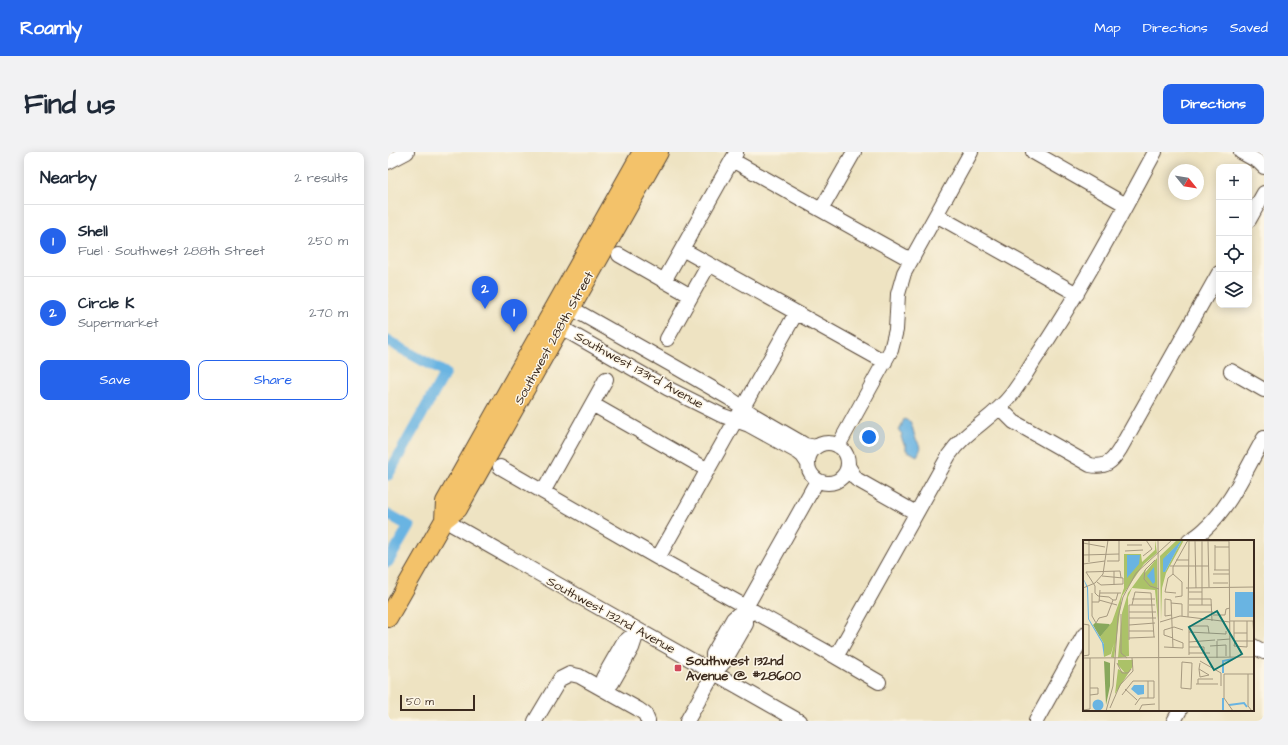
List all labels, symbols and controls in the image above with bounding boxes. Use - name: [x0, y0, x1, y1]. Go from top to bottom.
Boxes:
- text: Roamly: [20, 15, 82, 42]
- text: Map: [1094, 18, 1121, 38]
- text: Directions: [1143, 18, 1208, 38]
- text: Saved: [1230, 18, 1268, 38]
- button: Directions: [1163, 84, 1264, 124]
- text: Find us: [24, 85, 115, 124]
- north arrow: [1168, 164, 1204, 200]
- map controls: [1216, 164, 1252, 308]
- button: +: [1216, 164, 1252, 200]
- text: Nearby: [40, 166, 97, 190]
- text: 2 results: [294, 169, 348, 187]
- button: −: [1216, 200, 1252, 236]
- text: Shell: [78, 221, 108, 242]
- text: 1: [52, 232, 54, 250]
- text: 250 m: [308, 232, 348, 250]
- button: locate: [1216, 236, 1252, 272]
- text: Fuel · Southwest 288th Street: [78, 242, 265, 260]
- street label: Southwest 288th Street: [510, 267, 599, 408]
- button: layers: [1216, 272, 1252, 308]
- pin: 2: [472, 276, 498, 309]
- text: Circle K: [78, 293, 134, 314]
- pin: 1: [501, 299, 527, 332]
- text: 2: [49, 304, 57, 322]
- text: 270 m: [309, 304, 348, 322]
- text: Supermarket: [78, 314, 159, 332]
- street label: Southwest 133rd Avenue: [571, 327, 707, 413]
- button: Save: [40, 360, 190, 400]
- button: Share: [198, 360, 348, 400]
- your location: [859, 427, 879, 447]
- inset map: [1083, 540, 1254, 711]
- street label: Southwest 132nd Avenue: [543, 572, 679, 658]
- place label: Southwest 132nd Avenue @ #28600: [685, 652, 802, 685]
- marker: Southwest 132nd Avenue @ #28600: [673, 663, 683, 673]
- scale bar: [400, 693, 475, 712]
- text: 50 m: [406, 694, 434, 709]

